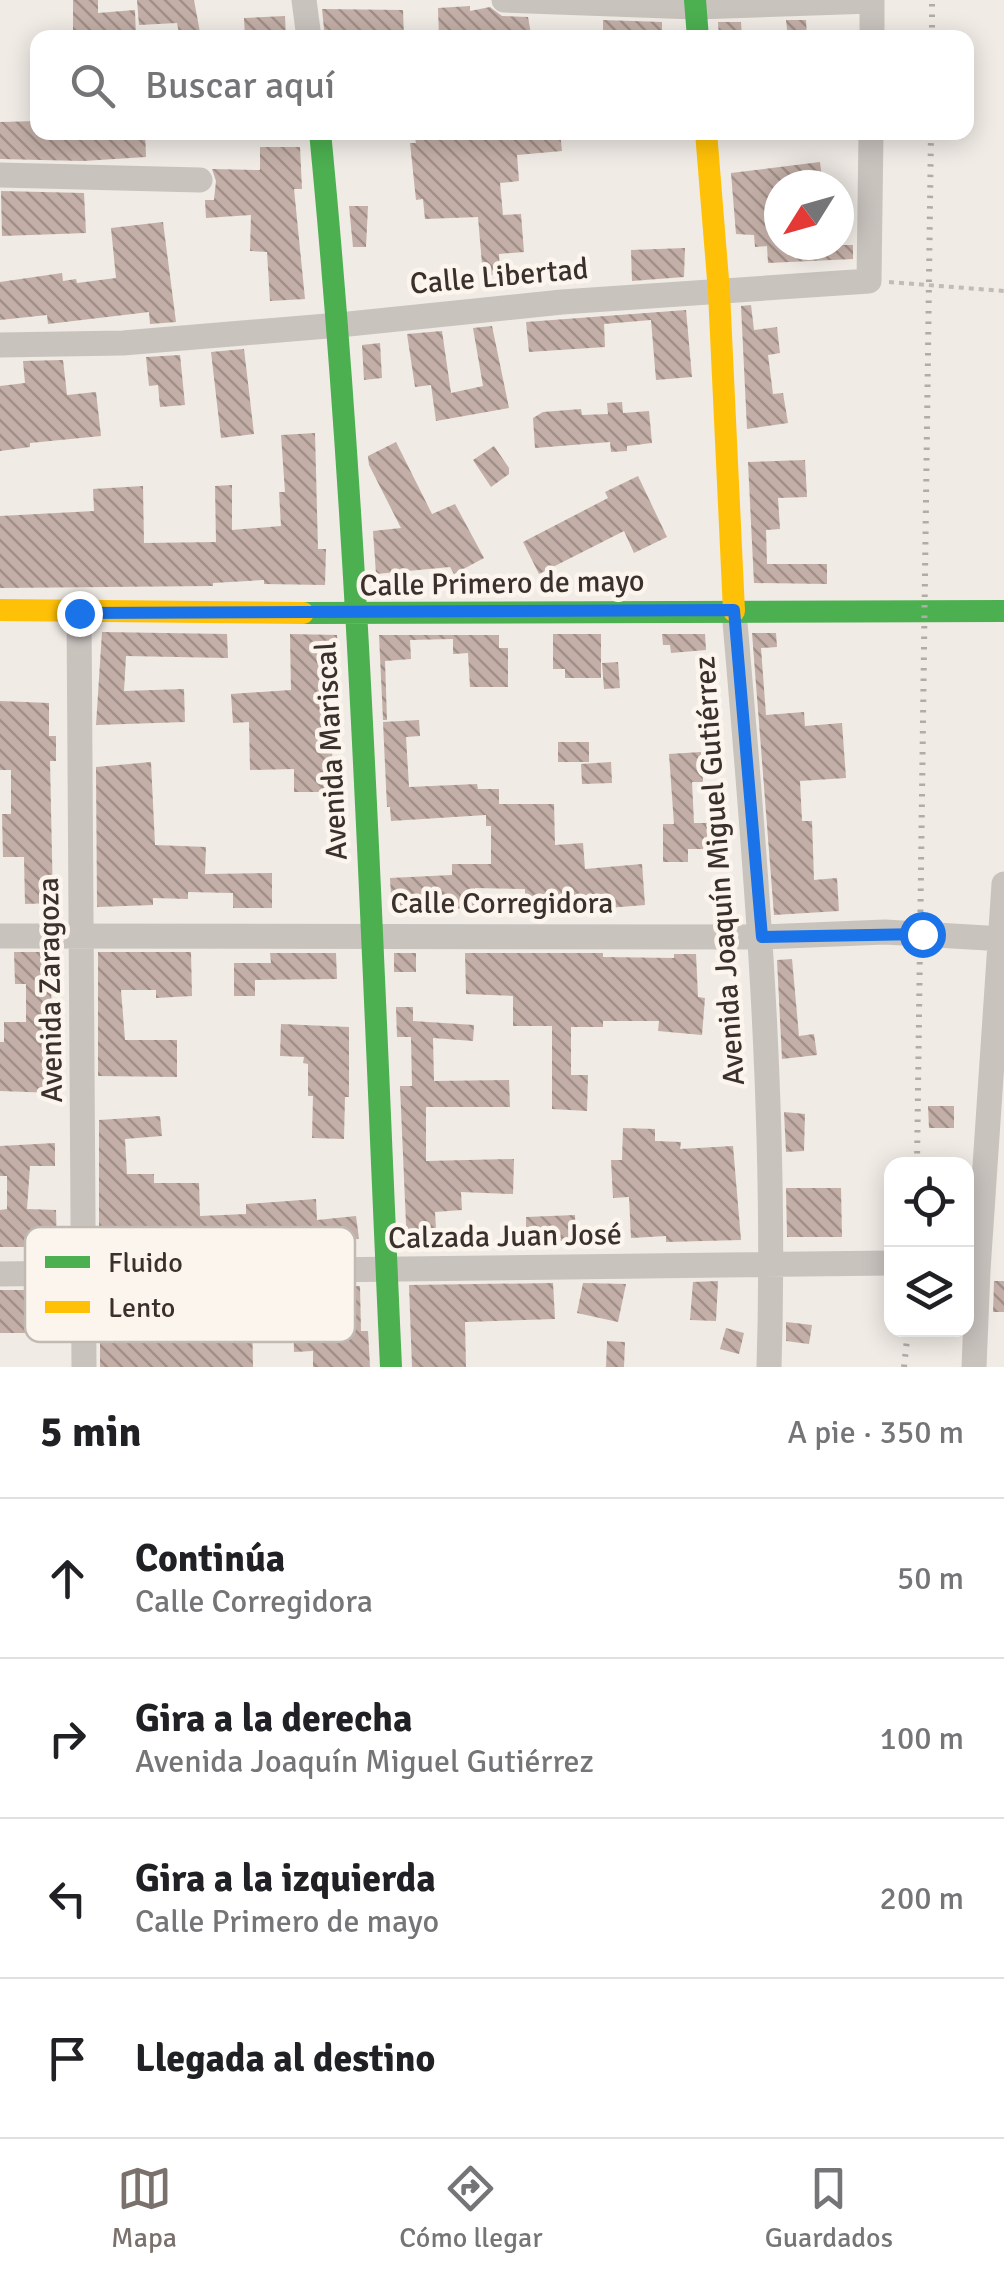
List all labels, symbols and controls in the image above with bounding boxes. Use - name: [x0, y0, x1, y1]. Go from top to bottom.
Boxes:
- search box: [30, 30, 974, 140]
- icon: search: [65, 58, 120, 113]
- text: Buscar aquí: [145, 62, 335, 109]
- north arrow: [764, 170, 854, 260]
- street label: Calle Libertad: [408, 250, 590, 303]
- street label: Calle Primero de mayo: [359, 563, 645, 604]
- route end: [57, 591, 103, 637]
- street label: Avenida Mariscal: [307, 641, 356, 861]
- street label: Avenida Joaquín Miguel Gutiérrez: [686, 655, 753, 1087]
- street label: Avenida Zaragoza: [30, 877, 71, 1103]
- street label: Calle Corregidora: [390, 885, 614, 922]
- route start: [900, 912, 946, 958]
- map controls: [884, 1157, 974, 1337]
- button: locate: [884, 1157, 974, 1247]
- street label: Calzada Juan José: [388, 1216, 622, 1257]
- legend: [25, 1227, 355, 1342]
- text: Fluido: [108, 1246, 183, 1280]
- button: layers: [884, 1247, 974, 1337]
- text: Lento: [108, 1291, 175, 1325]
- text: 5 min: [40, 1407, 141, 1458]
- text: A pie · 350 m: [788, 1413, 964, 1452]
- text: Continúa: [135, 1535, 285, 1582]
- icon: ahead: [40, 1551, 95, 1606]
- text: 50 m: [897, 1559, 964, 1598]
- text: Calle Corregidora: [135, 1582, 373, 1621]
- text: Gira a la derecha: [135, 1695, 412, 1742]
- icon: right: [40, 1711, 95, 1766]
- text: 100 m: [880, 1719, 964, 1758]
- text: Avenida Joaquín Miguel Gutiérrez: [135, 1742, 594, 1781]
- text: Gira a la izquierda: [135, 1855, 436, 1902]
- icon: left: [40, 1871, 95, 1926]
- text: 200 m: [880, 1879, 964, 1918]
- text: Calle Primero de mayo: [135, 1902, 439, 1941]
- icon: arrive: [40, 2031, 95, 2086]
- text: Llegada al destino: [135, 2035, 435, 2082]
- tab: Mapa: [111, 2161, 177, 2255]
- tab: Cómo llegar: [399, 2161, 543, 2255]
- tab: Guardados: [765, 2161, 893, 2255]

